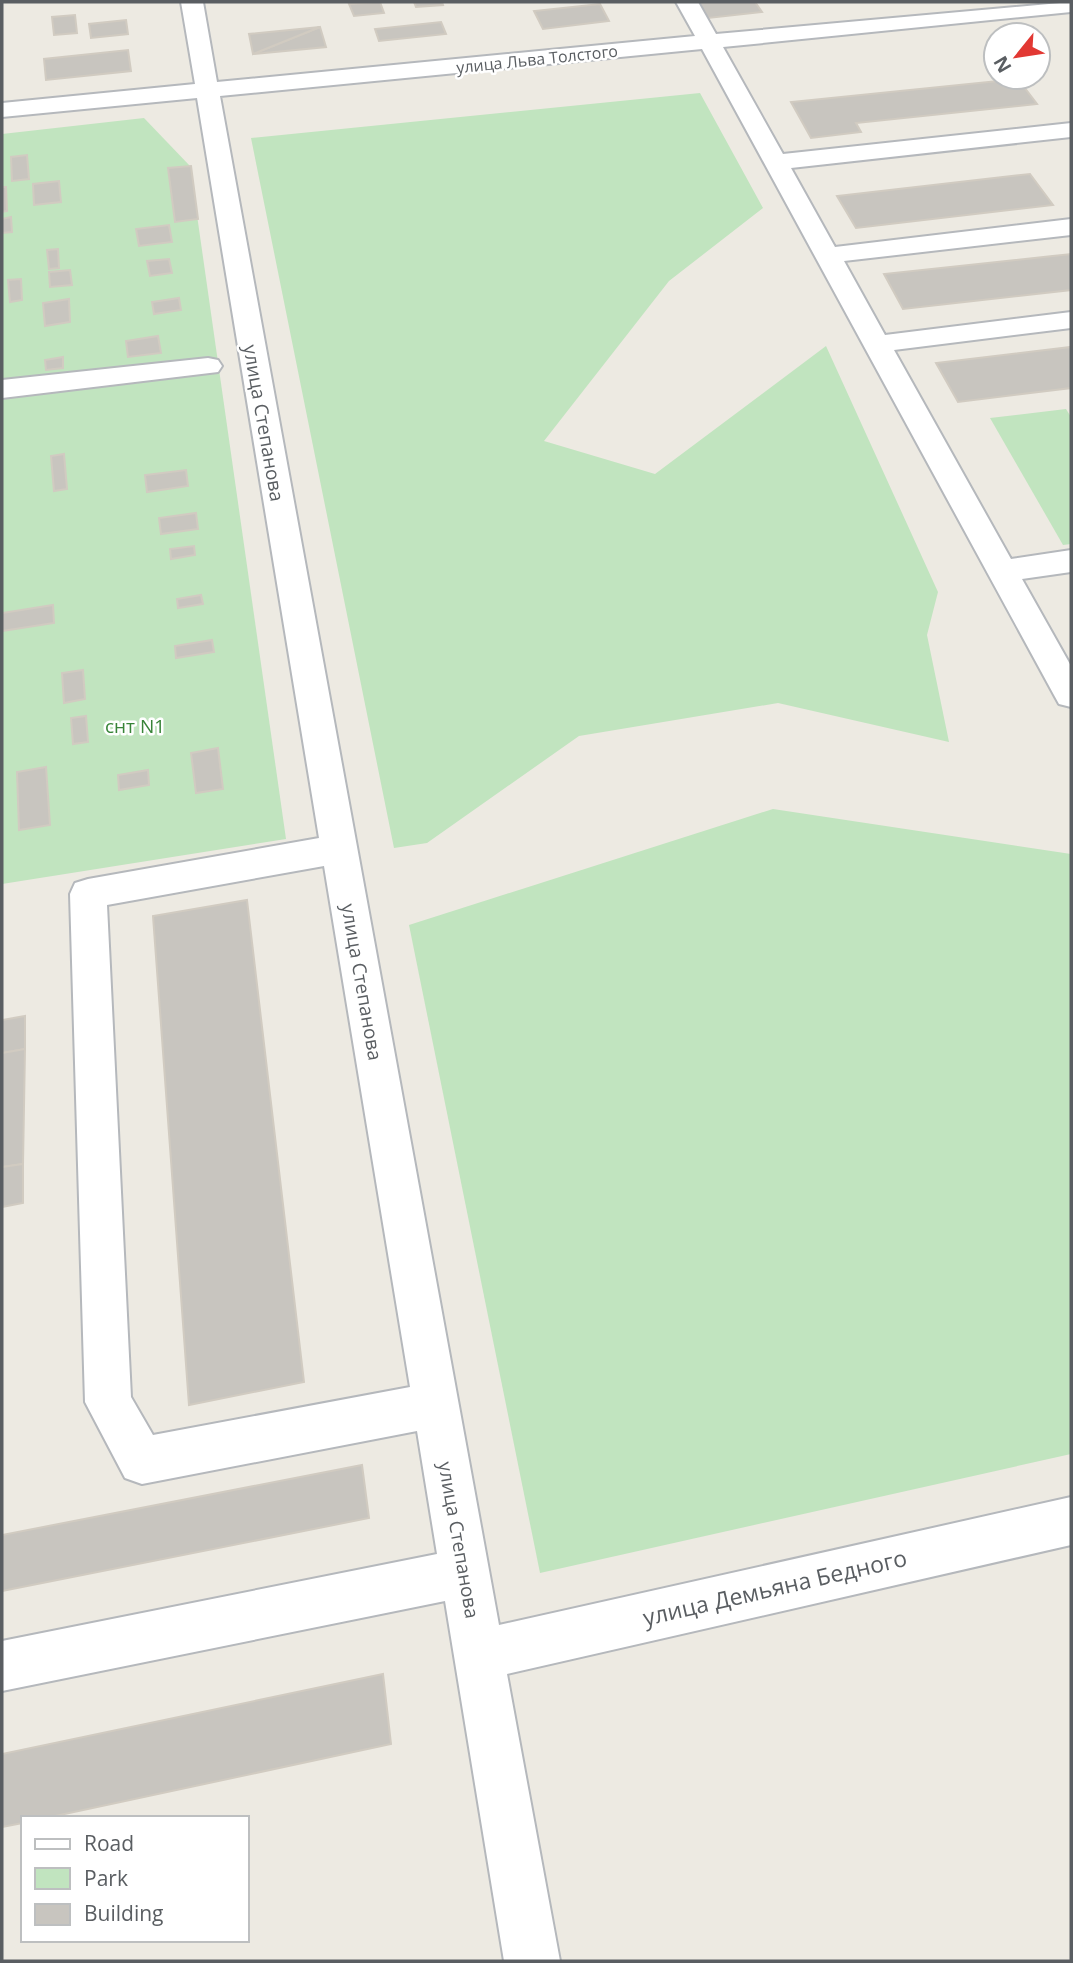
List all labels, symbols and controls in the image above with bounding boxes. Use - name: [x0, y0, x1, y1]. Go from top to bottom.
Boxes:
- north arrow: [982, 21, 1052, 91]
- street label: улица Льва Толстого: [455, 40, 619, 78]
- text: N: [987, 51, 1017, 78]
- street label: улица Степанова: [237, 343, 291, 503]
- park label: снт N1: [105, 713, 165, 739]
- street label: улица Степанова: [335, 902, 389, 1062]
- street label: улица Степанова: [432, 1460, 486, 1620]
- street label: улица Демьяна Бедного: [640, 1541, 910, 1633]
- legend: [21, 1816, 248, 1942]
- text: Road: [84, 1829, 134, 1857]
- text: Park: [84, 1864, 128, 1892]
- text: Building: [84, 1899, 163, 1927]

